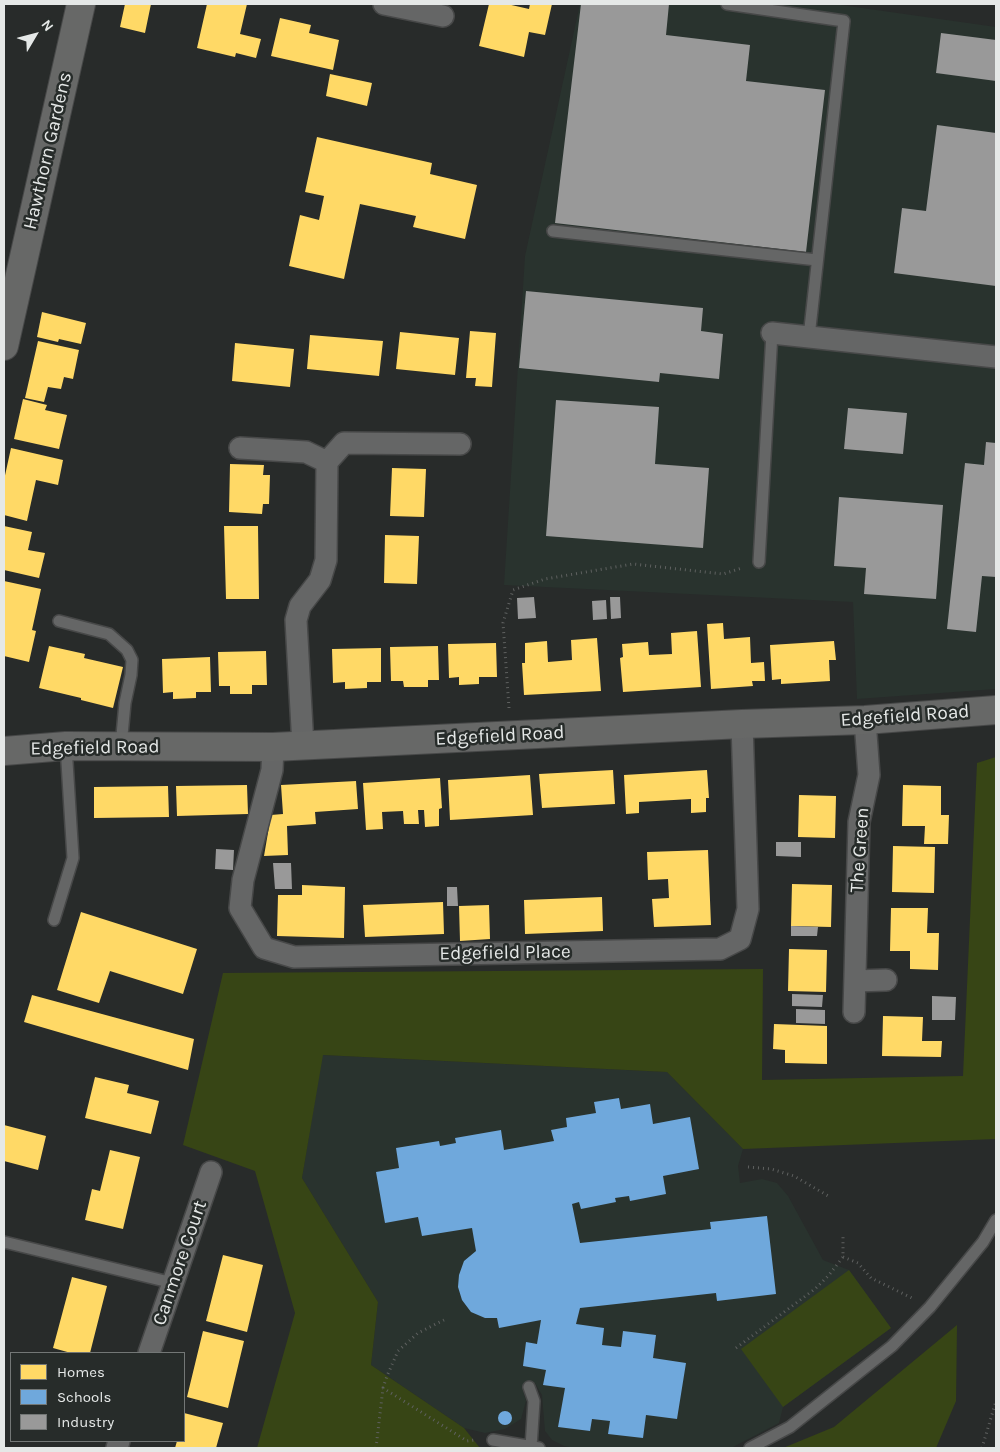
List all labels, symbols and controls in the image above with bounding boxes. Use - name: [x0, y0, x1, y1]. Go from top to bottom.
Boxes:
- north arrow: [10, 10, 60, 60]
- text: N: [38, 17, 57, 35]
- street label: Hawthorn Gardens: [19, 70, 77, 232]
- street label: Edgefield Road: [840, 700, 970, 732]
- street label: Edgefield Road: [435, 721, 565, 751]
- street label: Edgefield Road: [30, 735, 160, 761]
- street label: The Green: [846, 807, 874, 893]
- street label: Edgefield Place: [439, 940, 571, 966]
- street label: Canmore Court: [148, 1198, 212, 1328]
- legend: [10, 1352, 185, 1442]
- text: Homes: [57, 1363, 105, 1381]
- text: Schools: [57, 1388, 111, 1406]
- text: Industry: [57, 1413, 114, 1431]

